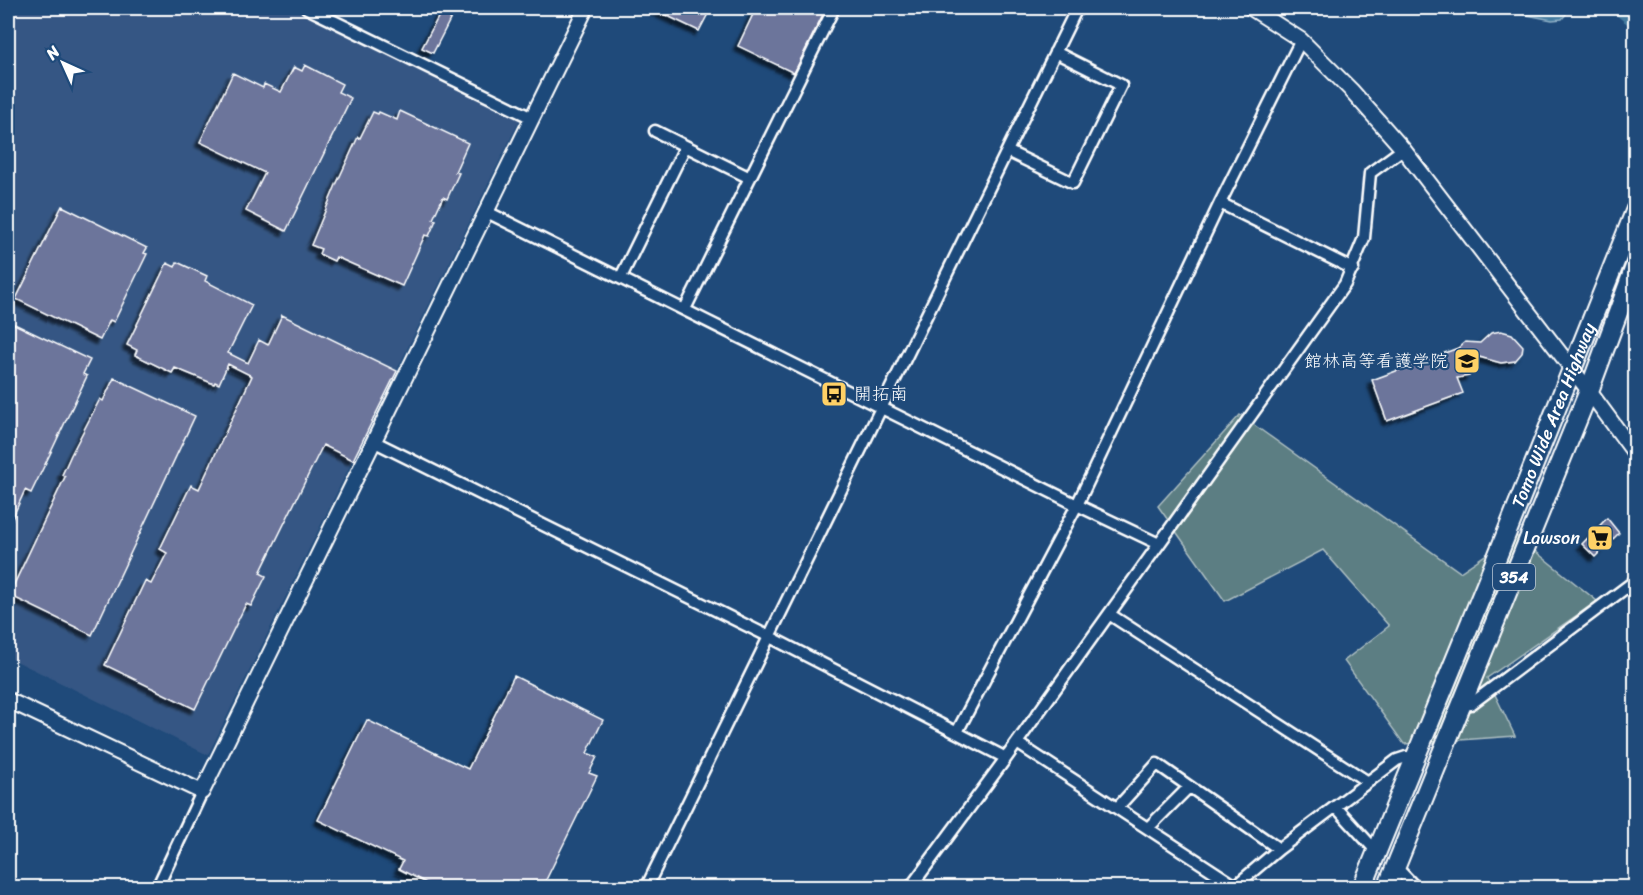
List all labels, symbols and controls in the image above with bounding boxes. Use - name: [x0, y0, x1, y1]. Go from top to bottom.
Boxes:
- north arrow: [33, 33, 93, 93]
- text: N: [38, 38, 68, 68]
- street label: Tomo Wide Area Highway: [1502, 317, 1605, 513]
- place label: 館林高等看護学院: [1304, 345, 1448, 377]
- school or university icon: 館林高等看護学院: [1452, 346, 1482, 376]
- place label: 開拓南: [854, 378, 908, 410]
- bus stop icon: 開拓南: [819, 379, 849, 409]
- place label: Lawson: [1523, 522, 1580, 554]
- supermarket icon: Lawson: [1585, 523, 1615, 553]
- road number: 354: [1493, 564, 1535, 590]

